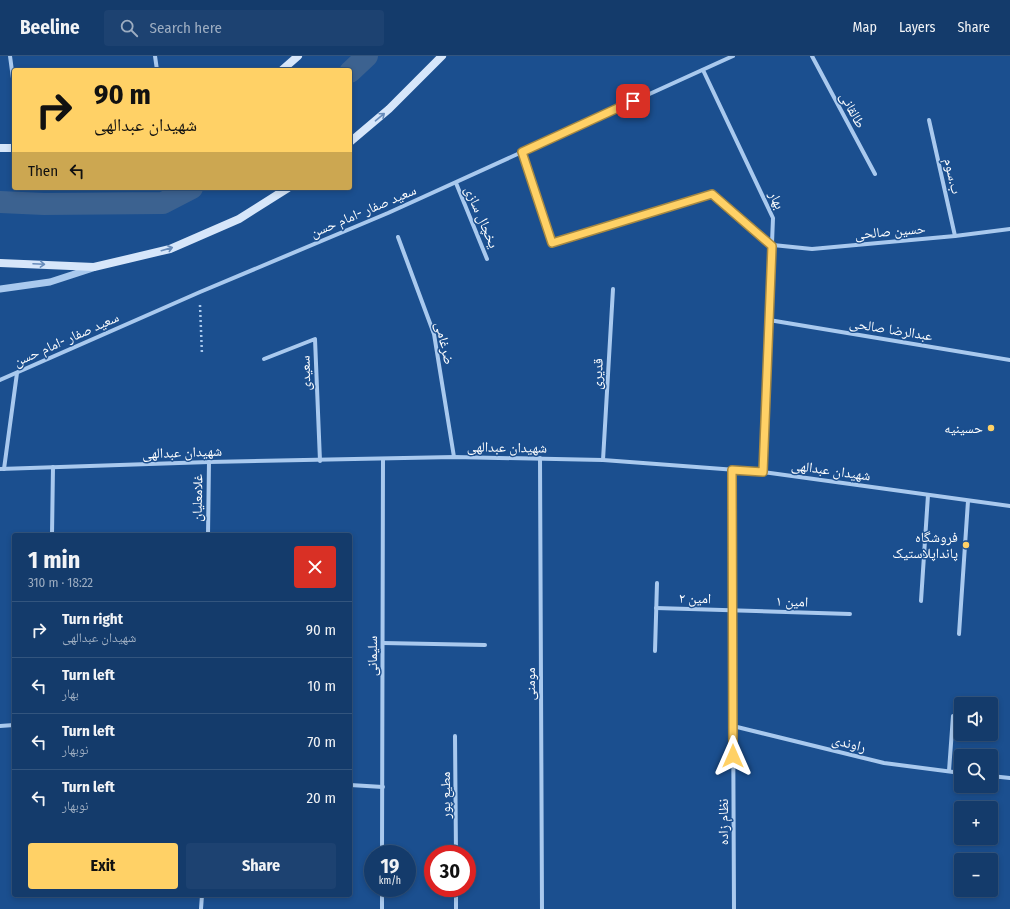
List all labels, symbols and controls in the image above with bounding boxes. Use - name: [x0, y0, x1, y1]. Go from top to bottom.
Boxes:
- search box: [104, 10, 384, 46]
- text: Beeline: [20, 16, 80, 39]
- icon: search: [118, 17, 140, 39]
- text: Search here: [150, 19, 222, 37]
- text: Map: [853, 19, 877, 36]
- text: Layers: [899, 19, 935, 36]
- text: Share: [957, 19, 990, 36]
- text: 90 m: [94, 78, 151, 111]
- icon: right: [28, 84, 80, 136]
- pin: [616, 84, 650, 118]
- street label: طالقانی: [836, 89, 869, 131]
- icon: arrive: [622, 90, 644, 112]
- one-way arrow: [374, 112, 385, 121]
- text: شهیدان عبدالهی: [94, 114, 197, 136]
- street label: ب.سوم: [939, 156, 965, 196]
- icon: left: [66, 160, 88, 182]
- text: Then: [28, 162, 58, 180]
- street label: سعید صفار -امام حسن: [308, 181, 419, 242]
- street label: یخچال سازی: [461, 184, 502, 251]
- street label: بهار: [765, 187, 788, 212]
- street label: حسین صالحی: [854, 220, 926, 243]
- one-way arrow: [160, 245, 173, 252]
- one-way arrow: [32, 261, 45, 268]
- street label: سعید صفار -امام حسن: [11, 309, 122, 371]
- street label: عبدالرضا صالحی: [848, 315, 934, 344]
- street label: ضرغامی: [431, 320, 458, 366]
- street label: سعیدی: [296, 355, 315, 391]
- street label: قدیری: [588, 358, 607, 390]
- place label: حسینیه: [944, 420, 983, 437]
- marker: حسینیه: [986, 423, 996, 433]
- street label: شهیدان عبدالهی: [467, 438, 547, 457]
- street label: شهیدان عبدالهی: [142, 443, 222, 462]
- street label: شهیدان عبدالهی: [790, 457, 872, 484]
- street label: غلامعلیان: [189, 474, 206, 522]
- place label: فروشگاه پانداپلاستیک: [892, 529, 958, 562]
- marker: فروشگاه پانداپلاستیک: [961, 540, 971, 550]
- text: 1 min: [28, 546, 80, 574]
- button: close: [294, 546, 336, 588]
- text: 310 m · 18:22: [28, 575, 93, 590]
- street label: امین ۲: [679, 590, 711, 607]
- street label: امین ۱: [775, 592, 809, 611]
- text: Turn right: [62, 610, 123, 628]
- icon: right: [28, 619, 50, 641]
- text: 90 m: [306, 621, 336, 639]
- text: شهیدان عبدالهی: [62, 630, 136, 645]
- street label: سلیمانی: [364, 636, 381, 676]
- text: Turn left: [62, 666, 115, 684]
- street label: مومنی: [522, 667, 539, 701]
- icon: left: [28, 675, 50, 697]
- text: 10 m: [307, 677, 336, 695]
- text: بهار: [62, 686, 79, 701]
- map controls: [954, 697, 998, 897]
- button: sound: [954, 697, 998, 741]
- text: Turn left: [62, 722, 115, 740]
- icon: left: [28, 731, 50, 753]
- street label: راوندی: [830, 731, 868, 756]
- text: 70 m: [307, 733, 336, 751]
- position arrow: [712, 735, 754, 777]
- text: نوبهار: [62, 742, 89, 757]
- button: search: [954, 749, 998, 793]
- street label: مطیع پور: [437, 772, 455, 819]
- text: Turn left: [62, 778, 115, 796]
- icon: left: [28, 787, 50, 809]
- text: 20 m: [307, 789, 336, 807]
- text: نوبهار: [62, 798, 89, 813]
- street label: نظام زاده: [715, 799, 733, 845]
- button: +: [954, 801, 998, 845]
- button: Exit: [28, 843, 178, 889]
- button: Share: [186, 843, 336, 889]
- speed limit sign: 30: [424, 845, 476, 897]
- button: −: [954, 853, 998, 897]
- text: 19: [381, 854, 399, 878]
- text: km/h: [379, 875, 401, 887]

